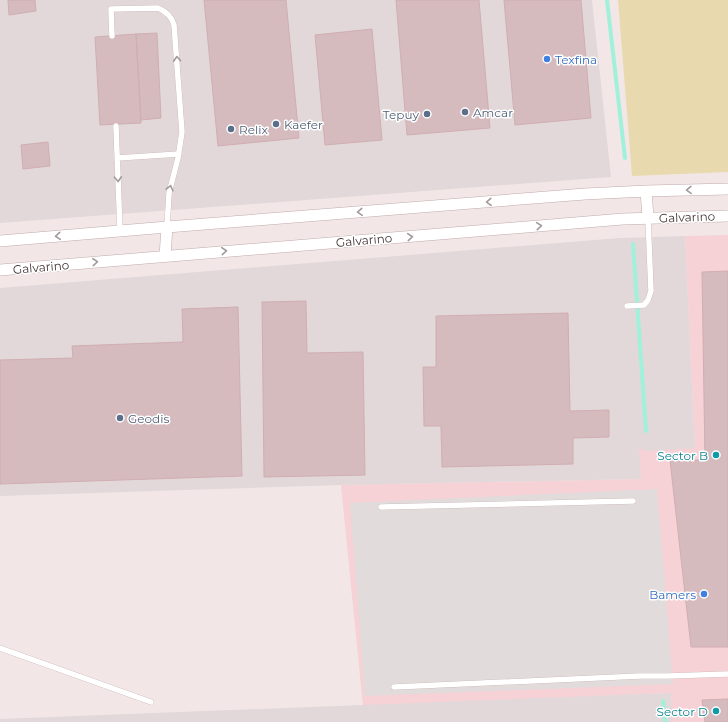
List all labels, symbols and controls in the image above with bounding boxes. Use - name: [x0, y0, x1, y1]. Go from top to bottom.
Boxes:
- place label: Texfina: [555, 52, 597, 67]
- marker: Texfina: [542, 54, 552, 64]
- one-way arrow: [172, 56, 181, 62]
- place label: Amcar: [473, 105, 513, 120]
- place label: Tepuy: [383, 107, 419, 122]
- marker: Amcar: [460, 107, 470, 117]
- marker: Tepuy: [422, 109, 432, 119]
- place label: Kaefer: [284, 117, 323, 132]
- marker: Kaefer: [271, 119, 281, 129]
- place label: Relix: [239, 122, 268, 137]
- marker: Relix: [226, 124, 236, 134]
- one-way arrow: [114, 176, 122, 182]
- one-way arrow: [166, 185, 174, 191]
- one-way arrow: [686, 186, 692, 194]
- one-way arrow: [486, 197, 492, 206]
- one-way arrow: [357, 207, 363, 216]
- street label: Galvarino: [658, 209, 716, 225]
- one-way arrow: [536, 222, 542, 231]
- street label: Galvarino: [335, 230, 393, 250]
- one-way arrow: [55, 231, 61, 240]
- one-way arrow: [407, 232, 413, 241]
- one-way arrow: [221, 247, 227, 256]
- street label: Galvarino: [12, 257, 70, 277]
- one-way arrow: [92, 258, 98, 267]
- place label: Geodis: [128, 411, 169, 426]
- marker: Geodis: [115, 413, 125, 423]
- place label: Sector B: [657, 448, 708, 463]
- marker: Sector B: [711, 450, 721, 460]
- place label: Bamers: [649, 587, 696, 602]
- marker: Bamers: [699, 589, 709, 599]
- place label: Sector D: [657, 704, 708, 719]
- marker: Sector D: [711, 706, 721, 716]

